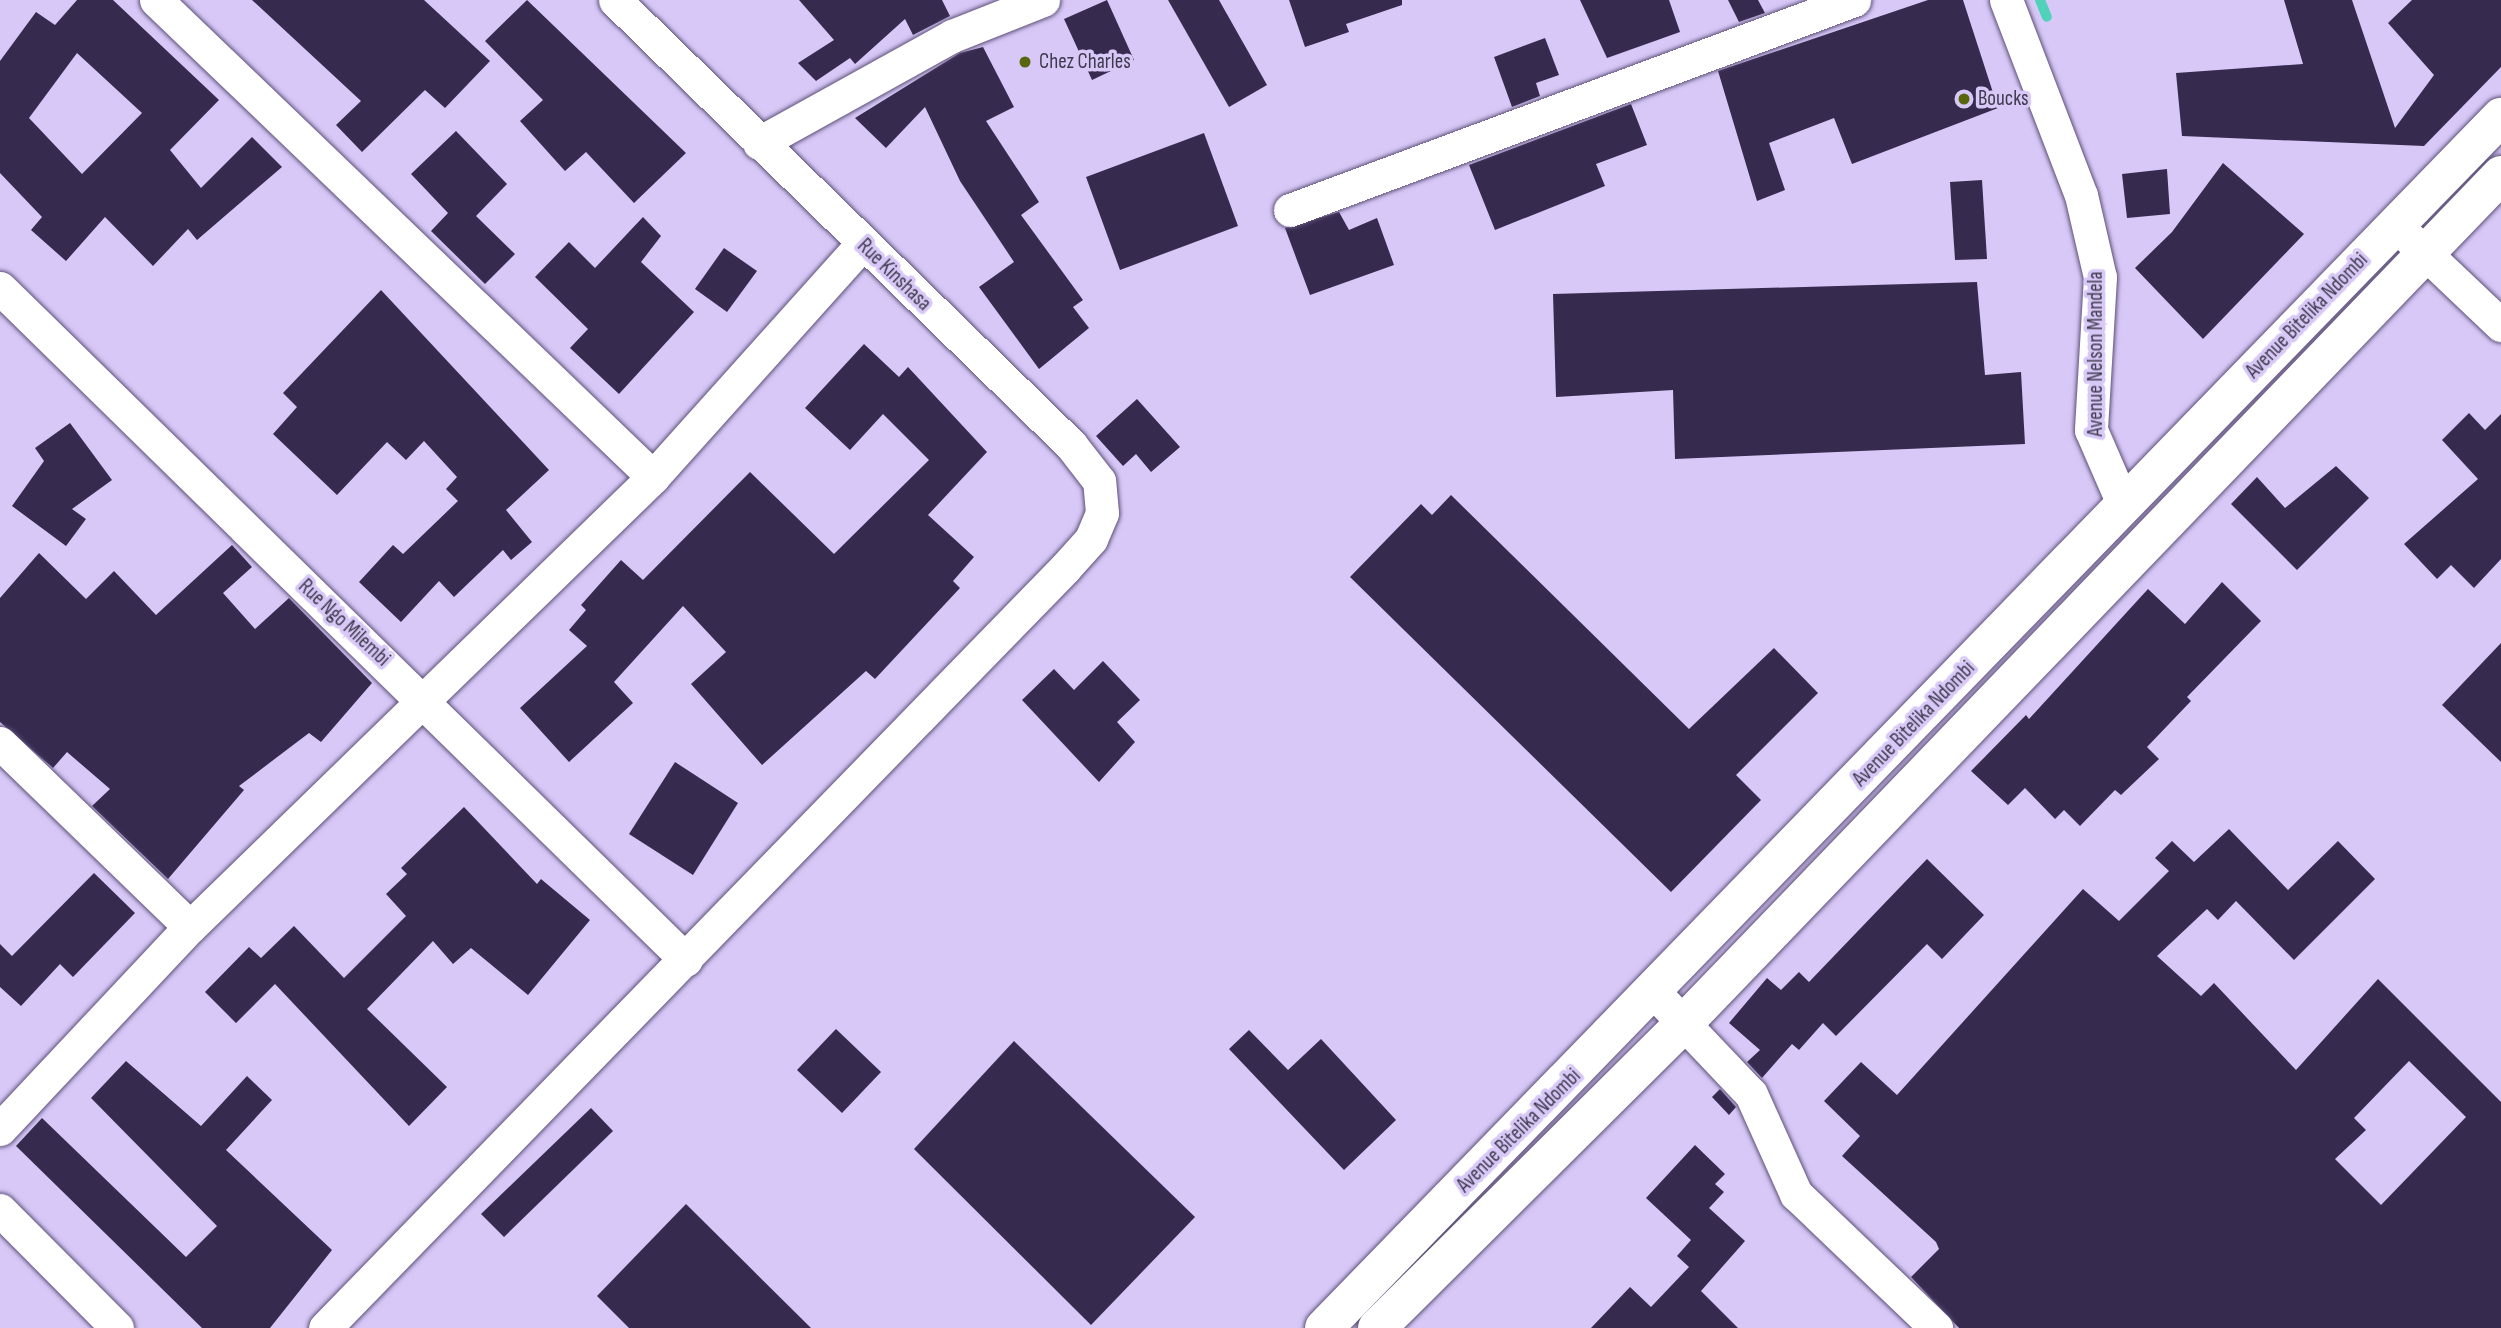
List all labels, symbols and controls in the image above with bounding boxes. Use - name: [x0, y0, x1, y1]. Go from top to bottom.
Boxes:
- place label: Chez Charles: [1039, 49, 1131, 75]
- marker: Chez Charles: [1017, 54, 1033, 70]
- place label: Boucks: [1978, 86, 2029, 112]
- marker: Boucks: [1956, 91, 1972, 107]
- street label: Rue Kinshasa: [852, 234, 936, 316]
- street label: Avenue Bitelika Ndombi: [2241, 248, 2373, 384]
- street label: Avenue Nelson Mandela: [2083, 271, 2109, 437]
- street label: Rue Ngo Milembi: [293, 574, 395, 672]
- street label: Avenue Bitelika Ndombi: [1848, 656, 1980, 792]
- street label: Avenue Bitelika Ndombi: [1452, 1064, 1586, 1198]

